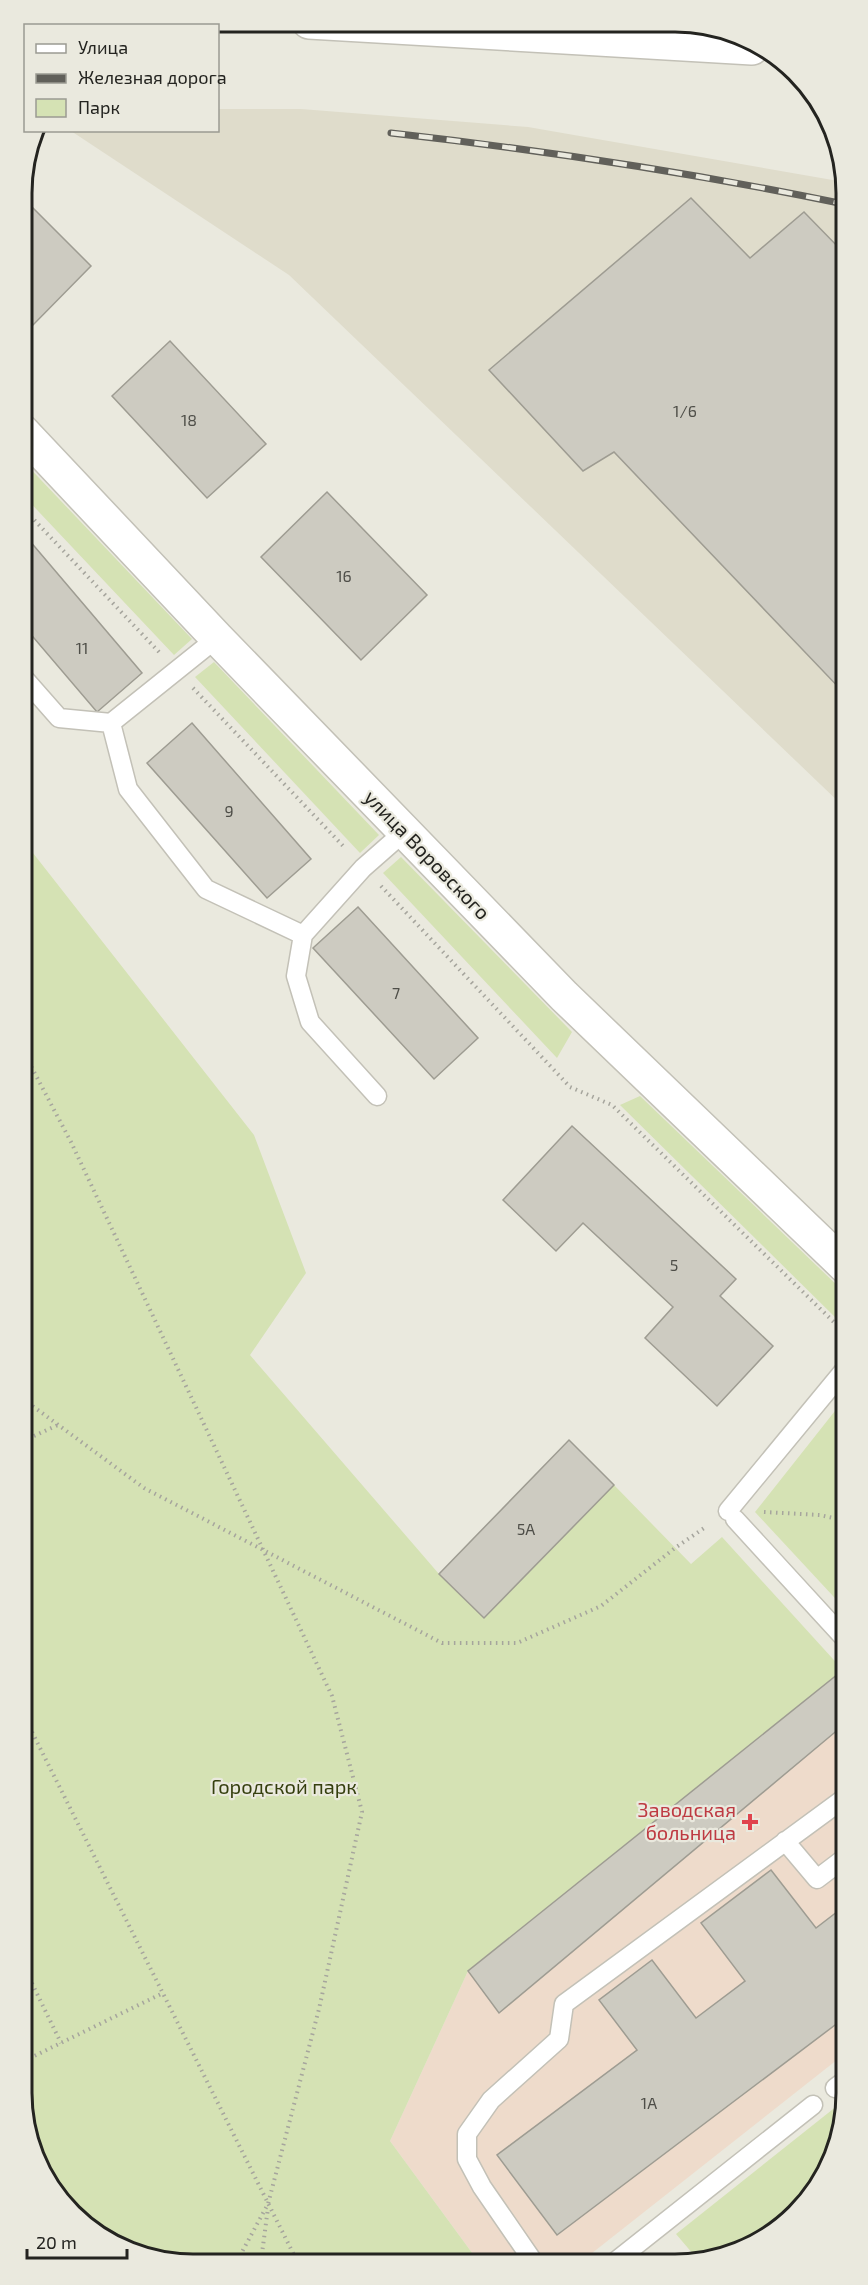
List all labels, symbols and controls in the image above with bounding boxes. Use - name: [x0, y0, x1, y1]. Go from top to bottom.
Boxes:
- legend: [24, 24, 219, 132]
- text: Улица: [78, 36, 128, 58]
- text: Железная дорога: [78, 66, 227, 88]
- text: Парк: [78, 96, 120, 118]
- house number: 1/6: [673, 401, 697, 420]
- house number: 18: [181, 410, 197, 429]
- house number: 16: [336, 566, 352, 585]
- house number: 11: [76, 638, 88, 657]
- street label: улица Воровского: [359, 785, 496, 925]
- house number: 9: [224, 801, 234, 820]
- house number: 7: [392, 983, 400, 1002]
- house number: 5: [670, 1255, 678, 1274]
- house number: 5А: [517, 1519, 535, 1538]
- park label: Городской парк: [211, 1774, 357, 1798]
- place label: Заводская больница: [638, 1797, 736, 1844]
- marker: Заводская больница: [741, 1813, 759, 1831]
- house number: 1А: [641, 2093, 657, 2112]
- scale bar: [27, 2222, 128, 2260]
- text: 20 m: [36, 2231, 77, 2253]

